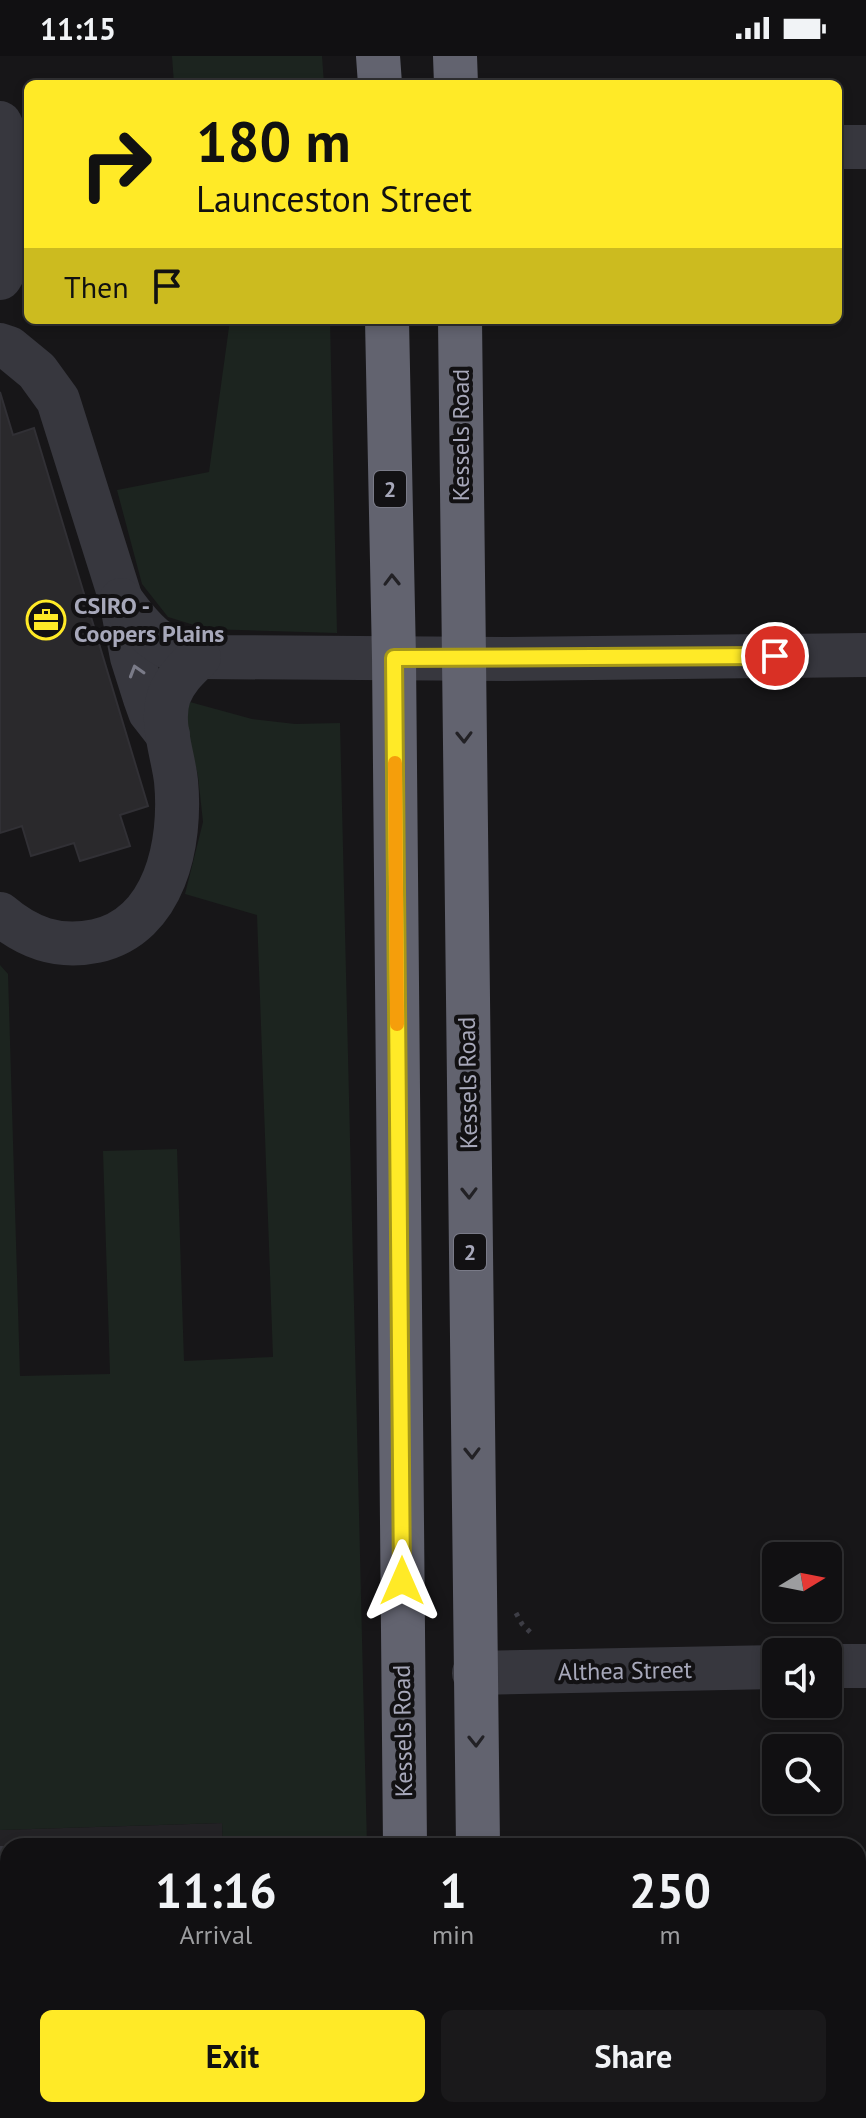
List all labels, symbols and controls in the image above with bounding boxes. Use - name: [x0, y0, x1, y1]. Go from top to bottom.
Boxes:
- text: 11:15: [40, 9, 116, 48]
- text: 180 m: [196, 105, 351, 177]
- icon: right: [64, 112, 168, 216]
- text: Launceston Street: [196, 175, 472, 222]
- icon: arrive: [145, 264, 189, 308]
- text: Then: [64, 267, 129, 306]
- street label: Kessels Road: [445, 369, 476, 501]
- road number: 2: [374, 471, 406, 507]
- one-way arrow: [383, 573, 401, 586]
- place label: CSIRO - Coopers Plains: [74, 590, 224, 649]
- office icon: CSIRO - Coopers Plains: [25, 599, 67, 641]
- pin: [741, 622, 809, 690]
- icon: arrive: [753, 634, 797, 678]
- one-way arrow: [130, 664, 146, 678]
- one-way arrow: [455, 731, 472, 744]
- street label: Kessels Road: [451, 1017, 484, 1149]
- one-way arrow: [460, 1187, 478, 1200]
- road number: 2: [454, 1234, 486, 1270]
- one-way arrow: [463, 1447, 481, 1460]
- position arrow: [360, 1539, 444, 1623]
- north arrow: [762, 1542, 842, 1622]
- map controls: [762, 1542, 842, 1814]
- button: sound: [762, 1638, 842, 1718]
- street label: Althea Street: [558, 1654, 692, 1687]
- street label: Kessels Road: [386, 1665, 419, 1797]
- button: search: [762, 1734, 842, 1814]
- one-way arrow: [467, 1735, 484, 1748]
- text: 11:16: [155, 1859, 277, 1921]
- text: 1: [439, 1859, 467, 1921]
- text: 250: [629, 1859, 711, 1921]
- text: Arrival: [180, 1918, 252, 1951]
- text: min: [432, 1918, 474, 1951]
- text: m: [660, 1918, 681, 1951]
- button: Exit: [40, 2010, 425, 2102]
- button: Share: [441, 2010, 826, 2102]

